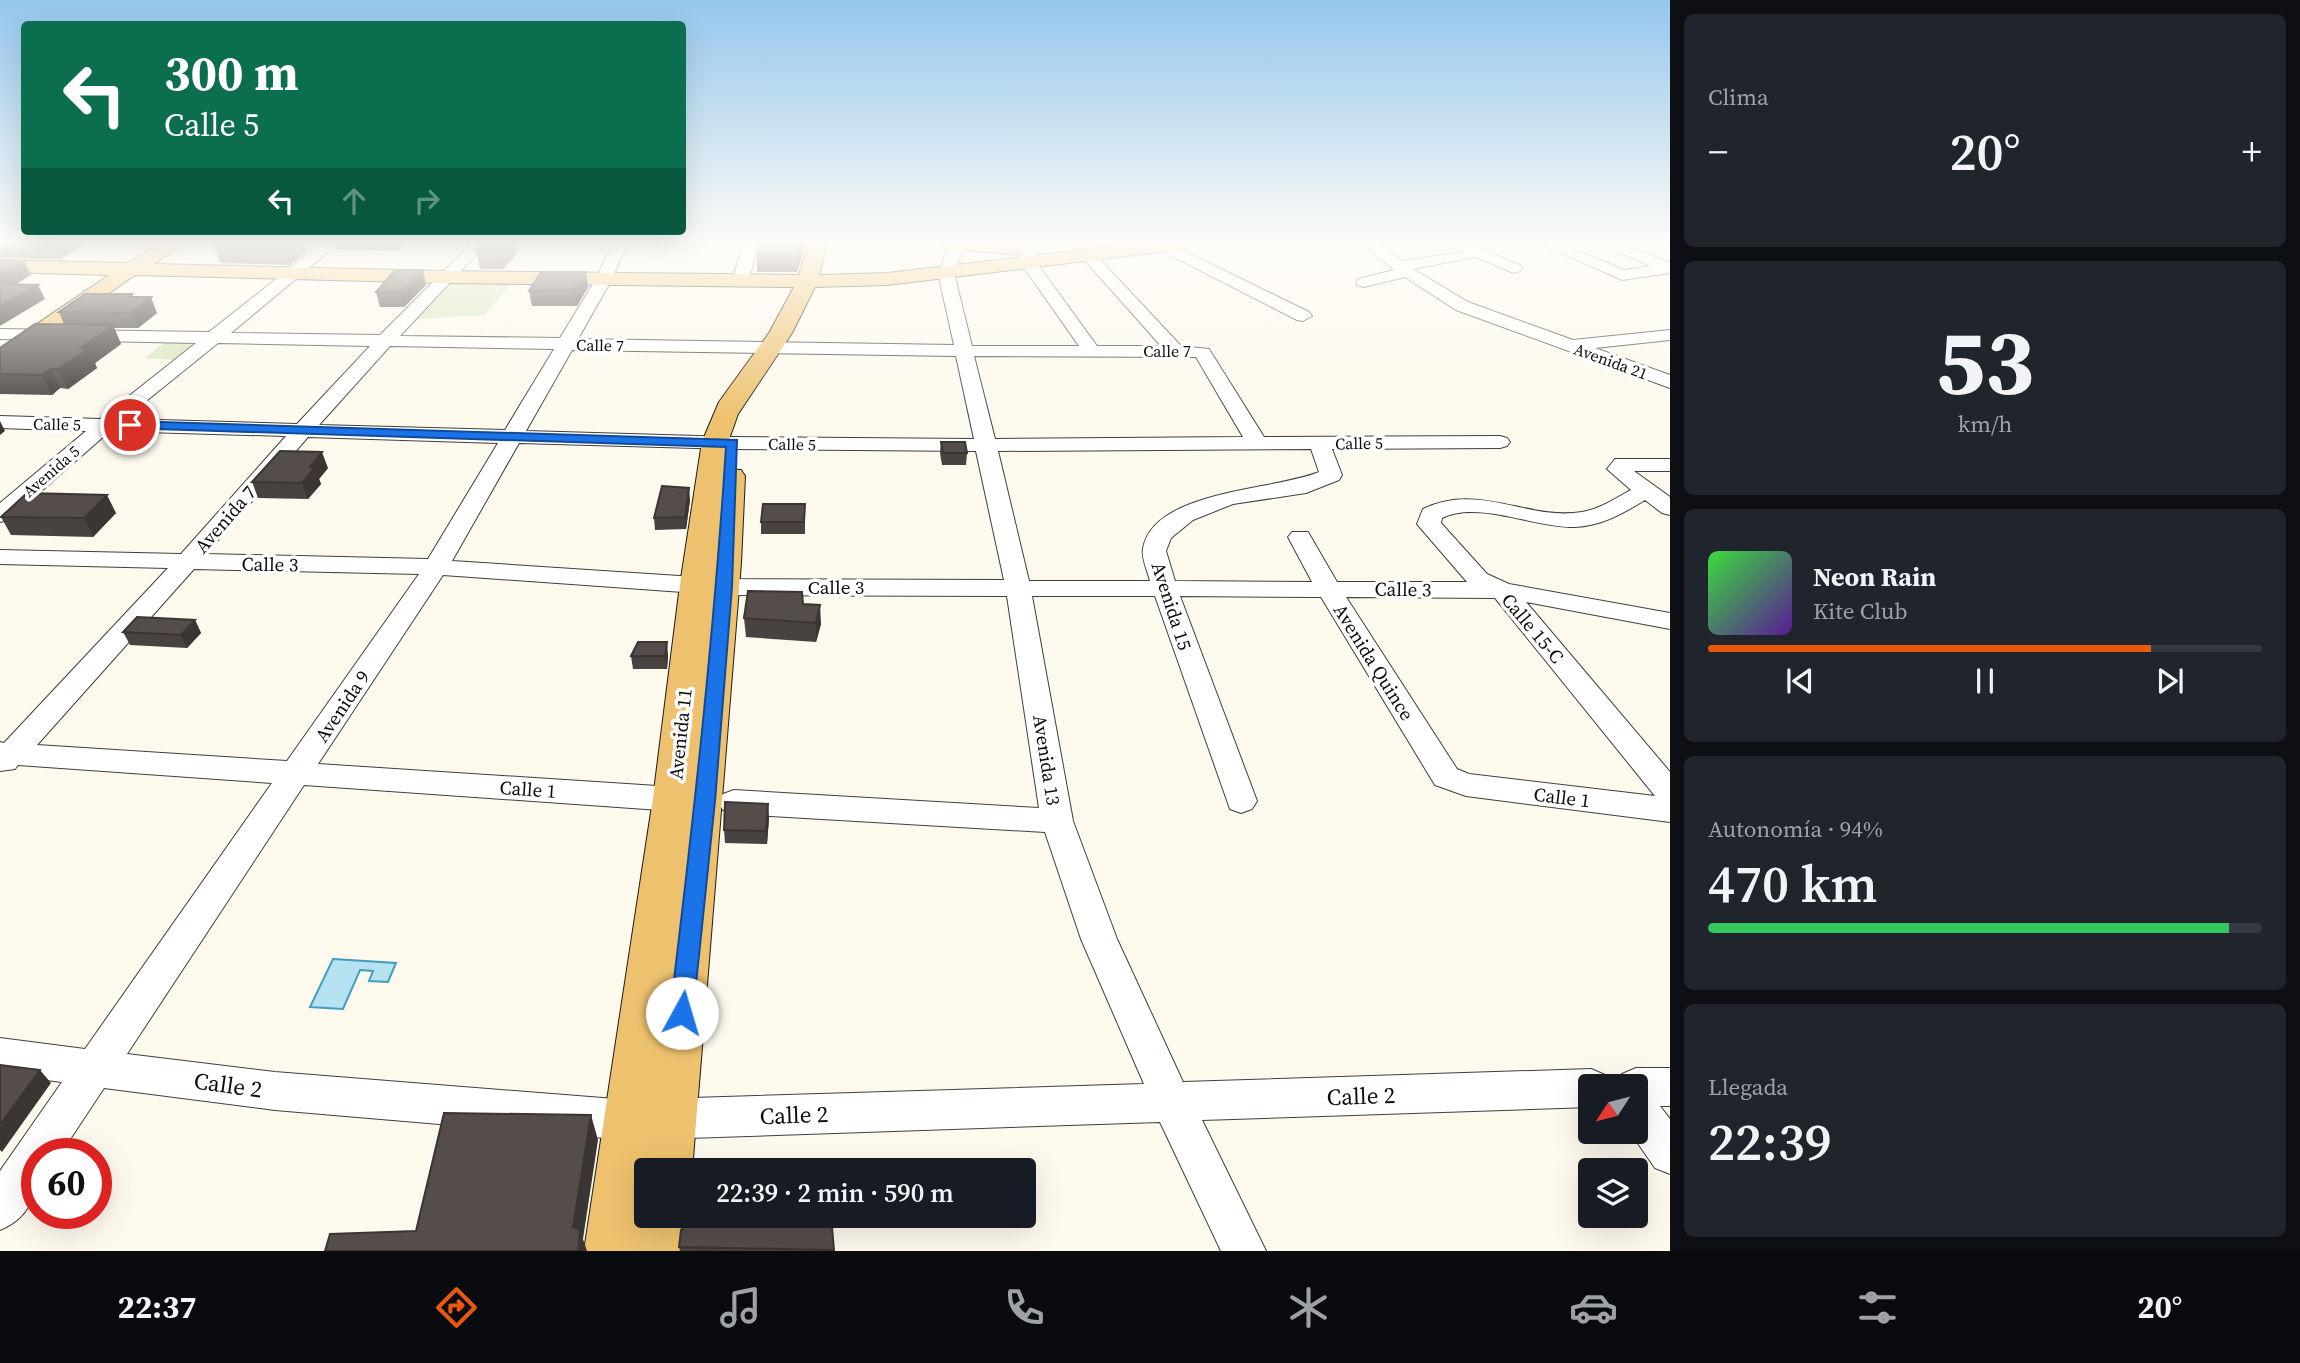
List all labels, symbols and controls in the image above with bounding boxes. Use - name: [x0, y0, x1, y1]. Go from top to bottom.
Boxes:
- text: 300 m: [164, 39, 299, 106]
- icon: left: [49, 49, 140, 140]
- text: Clima: [1708, 81, 1769, 113]
- text: Calle 5: [164, 103, 259, 147]
- text: 20°: [1949, 116, 2021, 187]
- text: −: [1708, 126, 1728, 178]
- text: +: [2242, 126, 2262, 178]
- icon: left: [262, 182, 300, 220]
- icon: ahead: [335, 182, 373, 220]
- icon: right: [408, 182, 446, 220]
- text: 53: [1936, 300, 2034, 424]
- street label: Calle 7: [576, 334, 624, 356]
- street label: Avenida 21: [1571, 338, 1651, 384]
- street label: Calle 7: [1143, 340, 1191, 362]
- pin: [100, 395, 160, 455]
- icon: arrive: [111, 406, 149, 444]
- text: km/h: [1958, 408, 2012, 440]
- street label: Calle 5: [33, 413, 81, 435]
- street label: Calle 5: [1335, 432, 1383, 454]
- street label: Calle 5: [768, 433, 816, 455]
- street label: Avenida 5: [18, 440, 84, 502]
- street label: Avenida 7: [188, 480, 262, 558]
- street label: Calle 3: [241, 551, 299, 577]
- street label: Avenida 15: [1146, 559, 1198, 653]
- text: Neon Rain: [1813, 559, 1936, 595]
- street label: Calle 3: [808, 574, 864, 600]
- street label: Calle 3: [1374, 576, 1432, 602]
- street label: Calle 15-C: [1496, 587, 1570, 669]
- text: Kite Club: [1813, 595, 1908, 627]
- street label: Avenida Quince: [1328, 599, 1420, 725]
- icon: previous: [1781, 662, 1819, 700]
- icon: pause: [1966, 662, 2004, 700]
- icon: next: [2151, 662, 2189, 700]
- street label: Avenida 9: [308, 665, 376, 747]
- street label: Avenida 11: [662, 687, 698, 781]
- street label: Avenida 13: [1027, 713, 1067, 807]
- street label: Calle 1: [499, 774, 557, 804]
- street label: Calle 1: [1532, 781, 1592, 813]
- text: Autonomía · 94%: [1708, 813, 1883, 845]
- text: 470 km: [1708, 848, 1877, 919]
- position arrow: [645, 976, 719, 1050]
- street label: Calle 2: [192, 1064, 264, 1106]
- text: Llegada: [1708, 1071, 1788, 1103]
- north arrow: [1578, 1074, 1648, 1144]
- map controls: [1578, 1074, 1648, 1228]
- street label: Calle 2: [1326, 1079, 1396, 1113]
- street label: Calle 2: [759, 1098, 829, 1132]
- text: 22:39: [1708, 1106, 1832, 1177]
- speed limit sign: 60: [21, 1138, 112, 1229]
- button: layers: [1578, 1158, 1648, 1228]
- text: 22:39 · 2 min · 590 m: [716, 1175, 954, 1211]
- icon: directions: [432, 1283, 481, 1332]
- icon: music: [716, 1283, 765, 1332]
- icon: phone: [1000, 1283, 1049, 1332]
- icon: climate: [1284, 1283, 1333, 1332]
- icon: car: [1569, 1283, 1618, 1332]
- icon: filters: [1853, 1283, 1902, 1332]
- text: 22:37: [118, 1285, 197, 1329]
- text: 20°: [2137, 1285, 2182, 1329]

